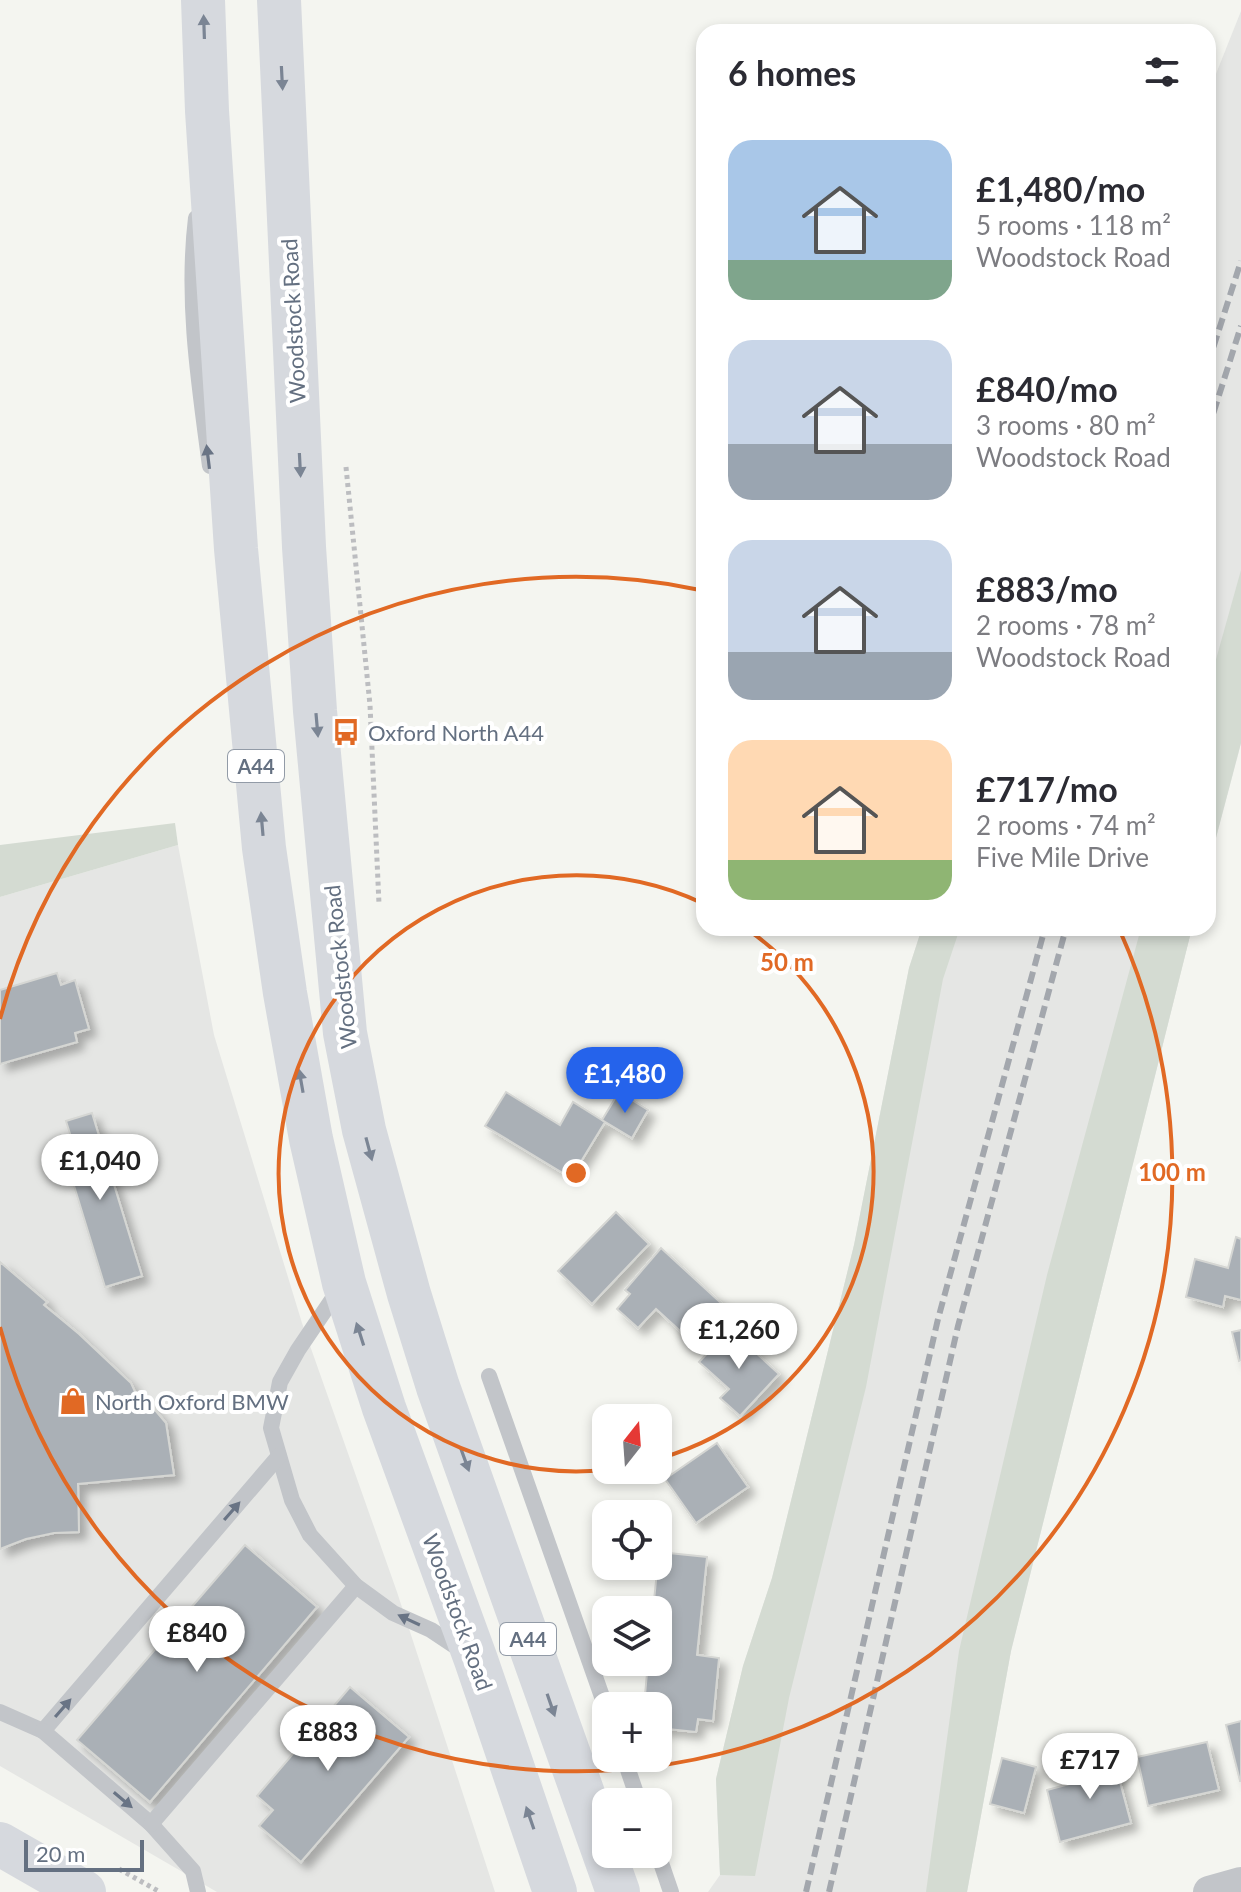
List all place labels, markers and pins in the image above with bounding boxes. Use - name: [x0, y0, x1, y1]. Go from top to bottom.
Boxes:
- bus stop icon: Oxford North A44: [331, 717, 361, 747]
- place label: Oxford North A44: [368, 719, 544, 746]
- pin: £1,480: [560, 1047, 690, 1115]
- pin: £1,040: [35, 1134, 165, 1202]
- centre of rings: [562, 1159, 590, 1187]
- pin: £1,260: [674, 1303, 804, 1371]
- shop icon: North Oxford BMW: [58, 1386, 88, 1416]
- place label: North Oxford BMW: [95, 1388, 289, 1415]
- pin: £840: [150, 1606, 244, 1674]
- pin: £883: [281, 1705, 375, 1773]
- pin: £717: [1043, 1733, 1137, 1801]

